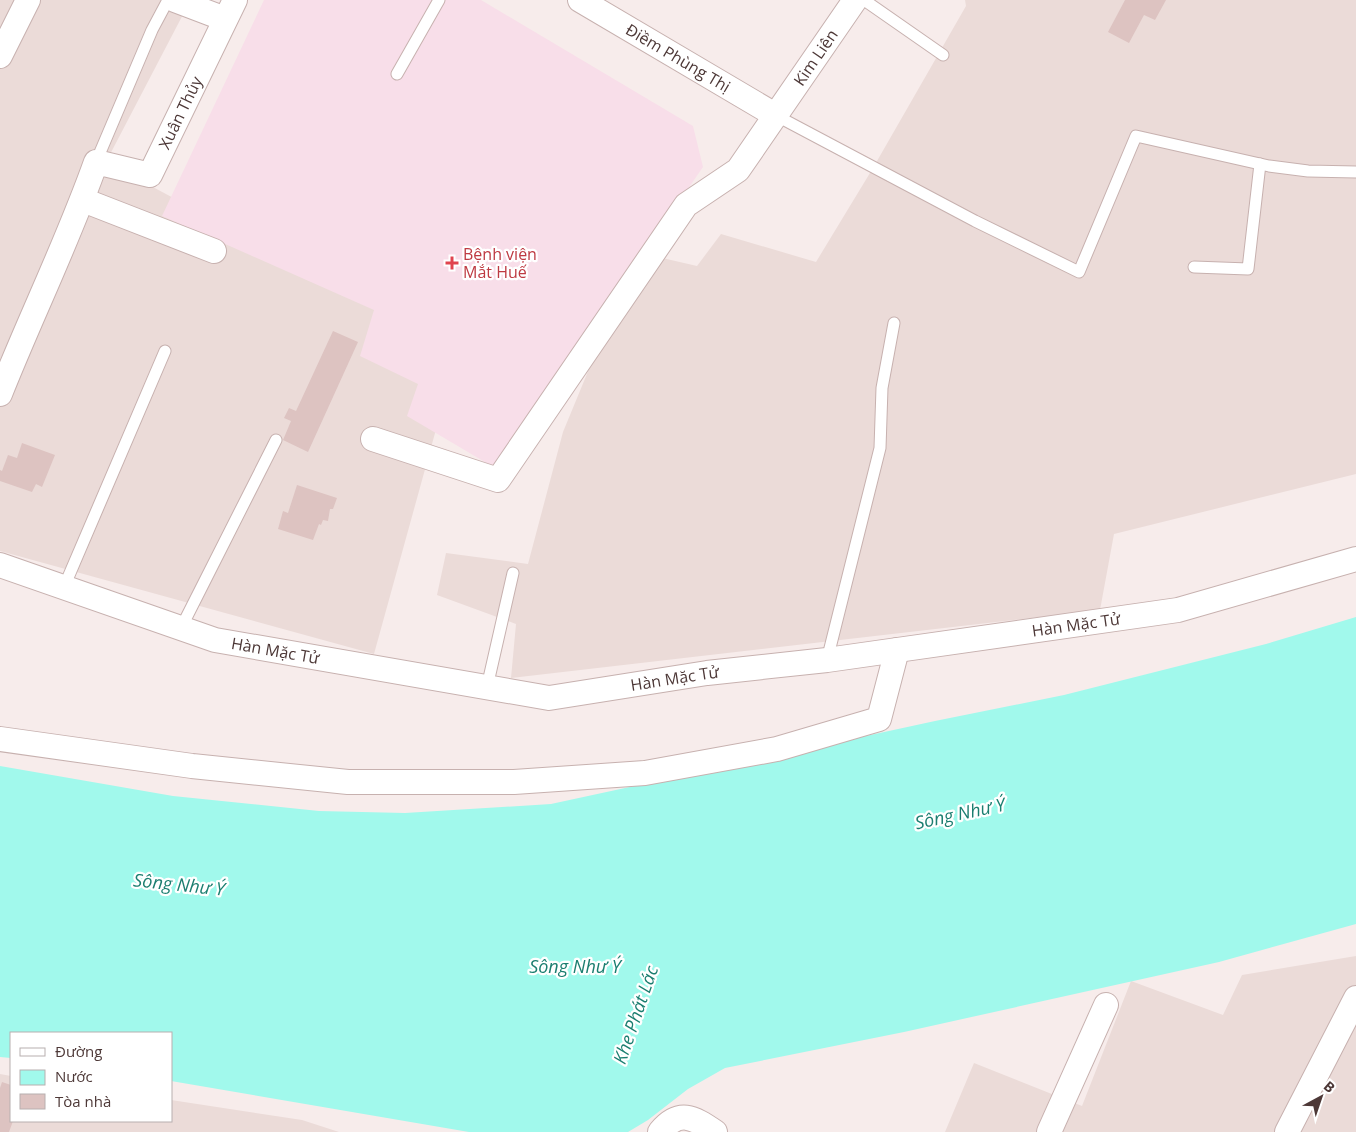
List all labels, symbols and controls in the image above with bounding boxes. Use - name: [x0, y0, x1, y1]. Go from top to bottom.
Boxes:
- street label: Điềm Phùng Thị: [622, 18, 735, 97]
- street label: Kim Liên: [788, 25, 843, 90]
- street label: Xuân Thủy: [153, 72, 208, 153]
- place label: Bệnh viện Mắt Huế: [463, 243, 537, 283]
- marker: Bệnh viện Mắt Huế: [445, 256, 459, 270]
- street label: Hàn Mặc Tử: [1030, 607, 1123, 642]
- street label: Hàn Mặc Tử: [230, 632, 323, 669]
- street label: Hàn Mặc Tử: [629, 661, 721, 696]
- water label: Sông Như Ý: [912, 791, 1009, 834]
- water label: Sông Như Ý: [132, 867, 228, 901]
- water label: Sông Như Ý: [529, 954, 623, 978]
- water label: Khe Phát Lác: [607, 962, 663, 1067]
- legend: [10, 1032, 172, 1122]
- text: Đường: [55, 1041, 102, 1061]
- text: Nước: [55, 1066, 93, 1086]
- north arrow: [1296, 1072, 1346, 1122]
- text: B: [1320, 1076, 1339, 1097]
- text: Tòa nhà: [55, 1091, 111, 1111]

